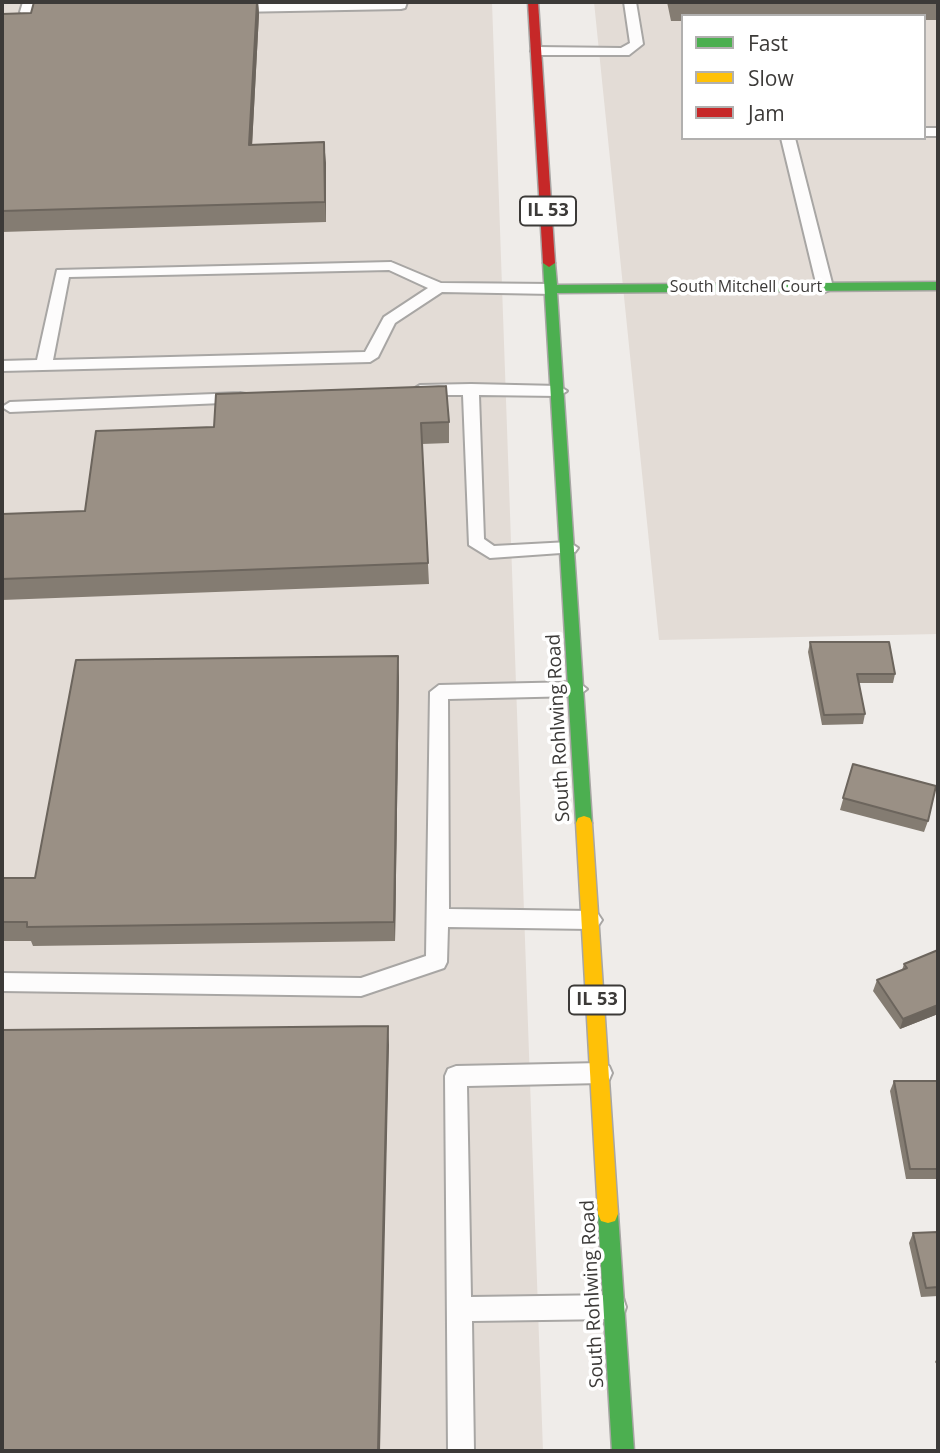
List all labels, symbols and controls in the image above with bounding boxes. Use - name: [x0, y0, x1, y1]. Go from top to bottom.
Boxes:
- legend: [681, 14, 926, 140]
- text: Fast: [748, 29, 788, 57]
- text: Slow: [748, 64, 794, 92]
- text: Jam: [748, 99, 785, 127]
- road number: IL 53: [520, 196, 576, 226]
- street label: South Mitchell Court: [670, 277, 822, 297]
- street label: South Rohlwing Road: [543, 633, 575, 823]
- road number: IL 53: [569, 986, 625, 1015]
- street label: South Rohlwing Road: [577, 1199, 609, 1389]

